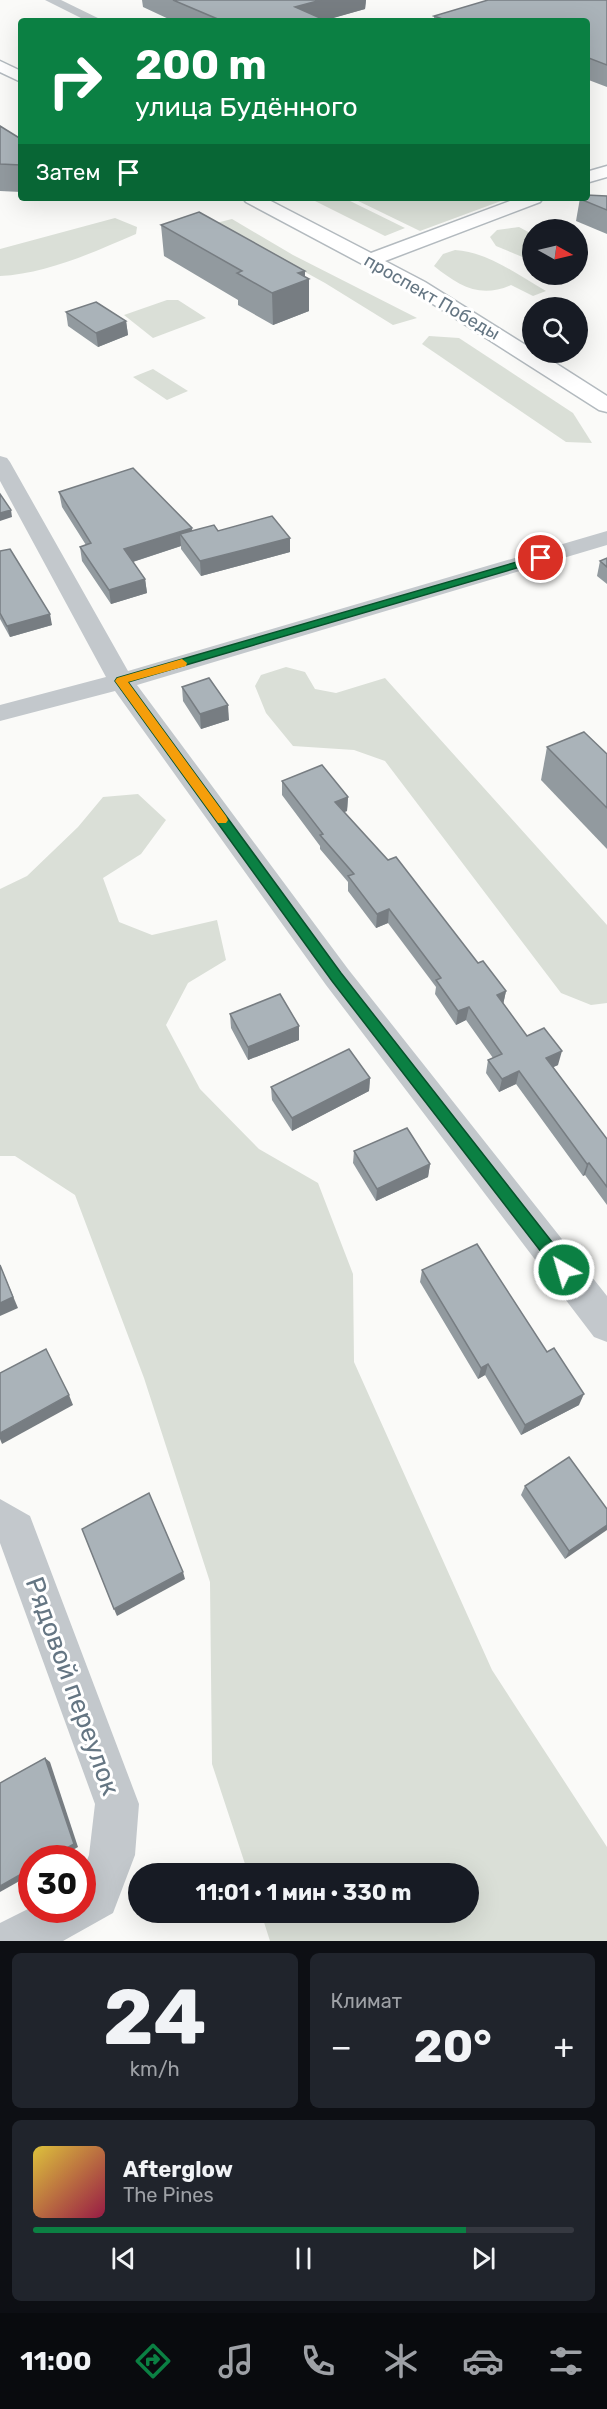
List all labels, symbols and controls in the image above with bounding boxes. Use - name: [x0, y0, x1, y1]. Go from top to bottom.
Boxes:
- text: 200 m: [135, 40, 267, 90]
- icon: right: [36, 42, 114, 120]
- text: улица Будённого: [135, 91, 358, 123]
- icon: arrive: [112, 156, 145, 189]
- text: Затем: [36, 159, 100, 186]
- north arrow: [522, 219, 588, 285]
- map controls: [522, 219, 588, 363]
- street label: проспект Победы: [360, 249, 504, 345]
- button: search: [522, 297, 588, 363]
- pin: [515, 532, 566, 583]
- icon: arrive: [524, 541, 557, 574]
- position arrow: [532, 1238, 596, 1302]
- street label: Рядовой переулок: [19, 1573, 126, 1800]
- speed limit sign: 30: [18, 1845, 96, 1923]
- text: 11:01 · 1 мин · 330 m: [196, 1879, 411, 1906]
- text: 24: [103, 1971, 207, 2064]
- text: Климат: [331, 1989, 402, 2013]
- text: 20°: [414, 2020, 492, 2073]
- text: −: [331, 2027, 352, 2066]
- text: +: [553, 2027, 574, 2066]
- text: km/h: [130, 2057, 180, 2081]
- text: Afterglow: [123, 2156, 233, 2183]
- text: The Pines: [123, 2183, 214, 2207]
- icon: previous: [107, 2242, 140, 2275]
- icon: pause: [287, 2242, 320, 2275]
- icon: next: [467, 2242, 500, 2275]
- icon: directions: [132, 2340, 174, 2382]
- icon: music: [215, 2340, 257, 2382]
- icon: phone: [297, 2340, 339, 2382]
- icon: climate: [380, 2340, 422, 2382]
- icon: car: [462, 2340, 504, 2382]
- icon: filters: [545, 2340, 587, 2382]
- text: 11:00: [20, 2345, 92, 2377]

